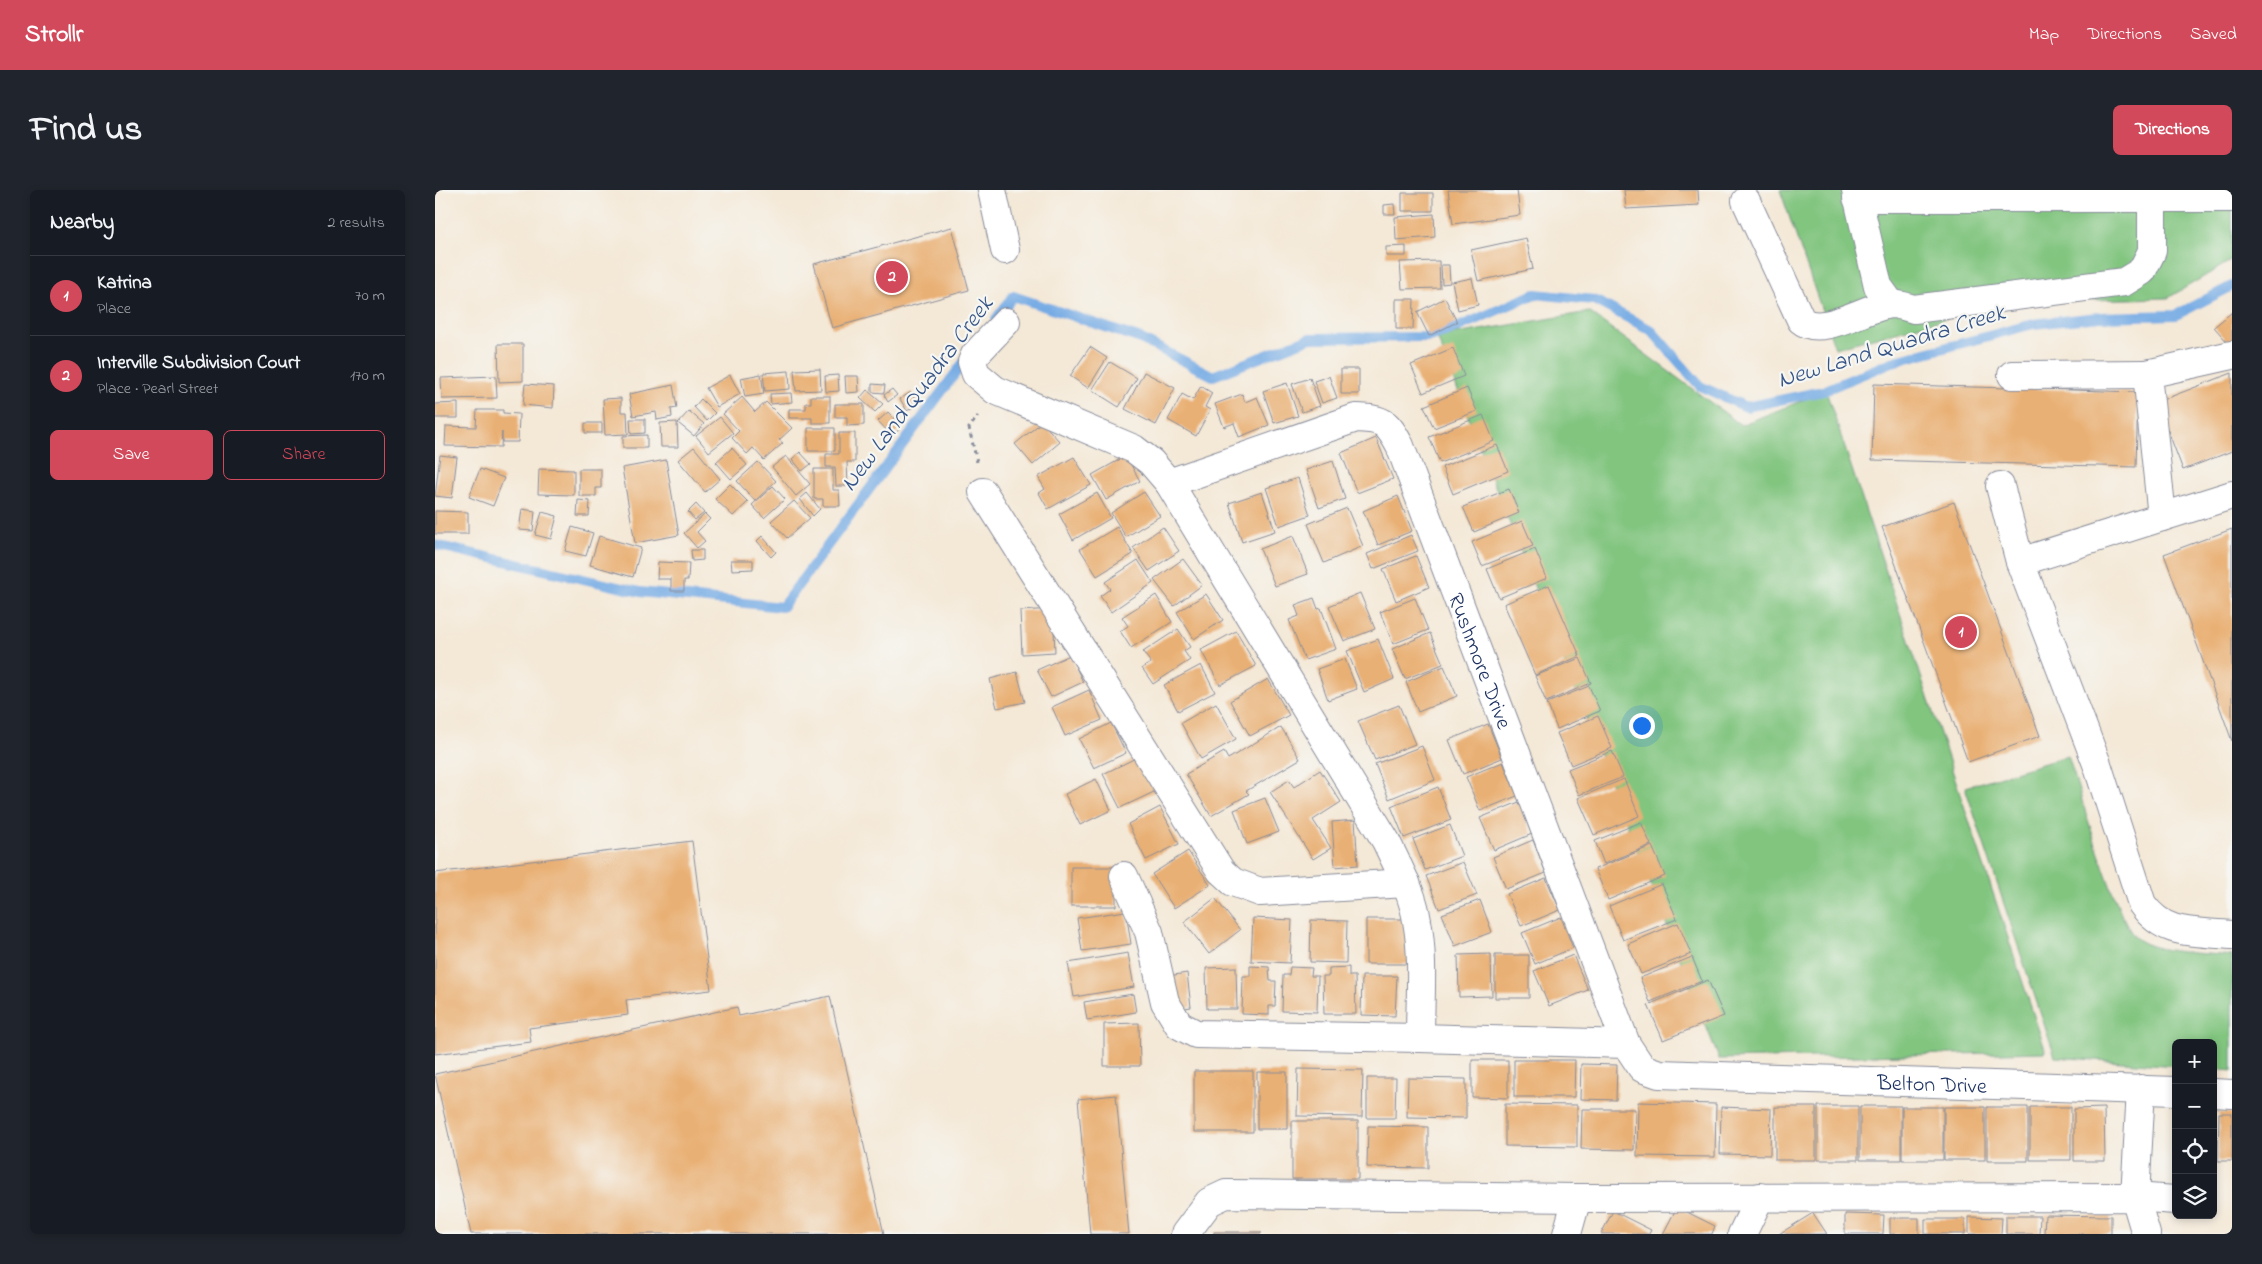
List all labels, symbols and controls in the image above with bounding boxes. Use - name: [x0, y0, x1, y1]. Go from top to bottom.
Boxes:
- text: Strollr: [25, 18, 83, 53]
- text: Map: [2029, 22, 2059, 48]
- text: Directions: [2087, 22, 2162, 48]
- text: Saved: [2190, 22, 2237, 48]
- text: Find us: [30, 105, 142, 156]
- button: Directions: [2113, 105, 2232, 155]
- text: Nearby: [50, 208, 114, 238]
- text: 2 results: [327, 211, 385, 235]
- pin: 2: [876, 258, 908, 296]
- text: Katrina: [97, 270, 152, 297]
- text: 1: [63, 284, 69, 308]
- text: 70 m: [355, 284, 385, 308]
- water label: New Land Quadra Creek: [833, 288, 1004, 499]
- water label: New Land Quadra Creek: [1774, 296, 2011, 399]
- text: Place: [97, 297, 131, 321]
- text: Interville Subdivision Court: [97, 350, 300, 377]
- text: 2: [62, 364, 70, 388]
- text: 170 m: [350, 364, 385, 388]
- text: Place · Pearl Street: [97, 377, 218, 401]
- button: Save: [50, 430, 213, 480]
- button: Share: [223, 430, 385, 480]
- street label: Rushmore Drive: [1438, 589, 1519, 734]
- pin: 1: [1945, 613, 1977, 651]
- your location: [1629, 713, 1655, 739]
- map controls: [2172, 1039, 2217, 1219]
- button: +: [2172, 1039, 2217, 1084]
- street label: Belton Drive: [1876, 1068, 1987, 1104]
- button: −: [2172, 1084, 2217, 1129]
- button: locate: [2172, 1129, 2217, 1174]
- button: layers: [2172, 1174, 2217, 1219]

